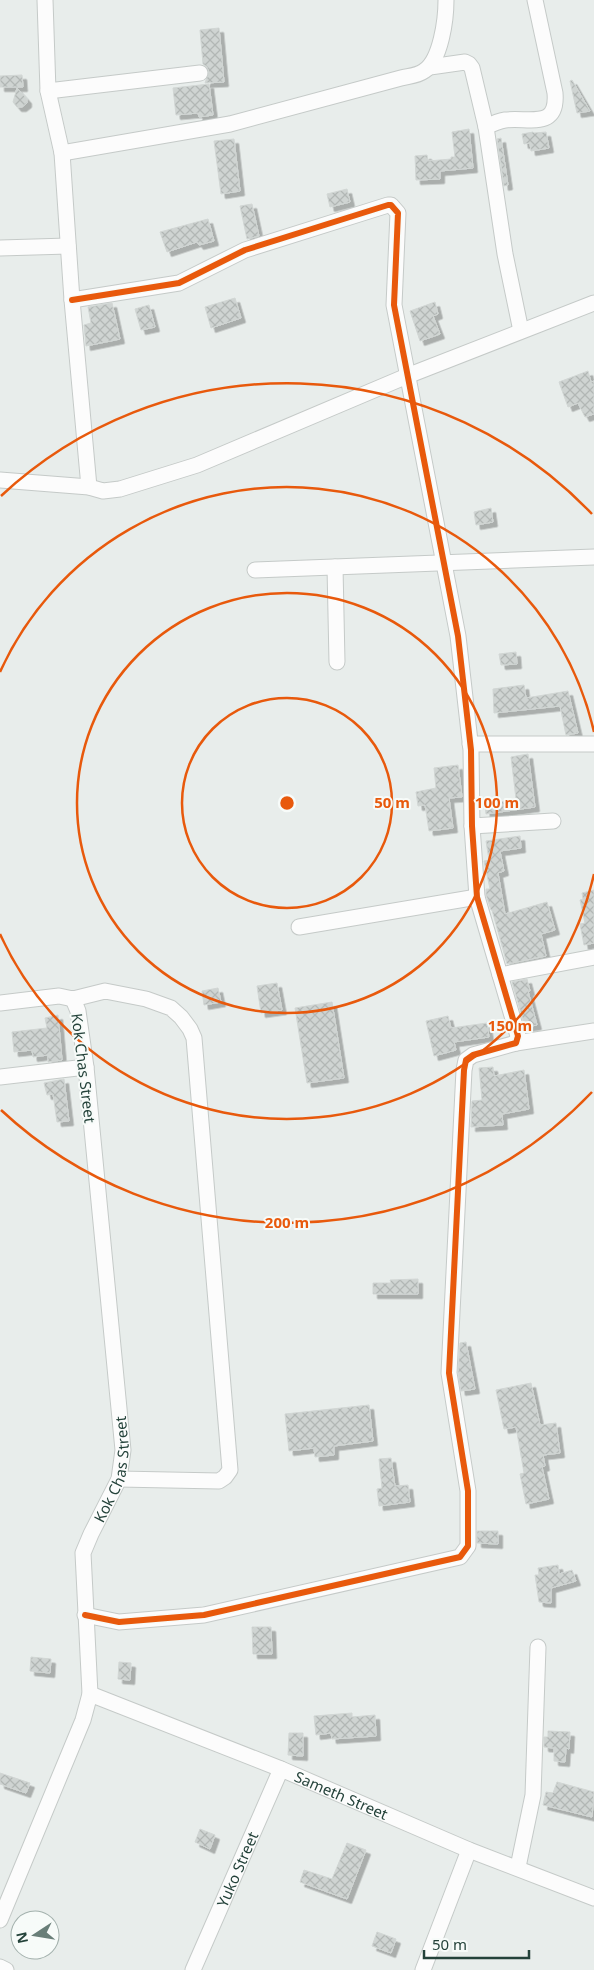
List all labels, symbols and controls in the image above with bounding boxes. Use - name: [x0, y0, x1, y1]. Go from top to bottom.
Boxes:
- text: 50 m: [374, 792, 410, 812]
- text: 100 m: [475, 792, 519, 812]
- centre of rings: [278, 794, 296, 812]
- street label: Kok Chas Street: [67, 1012, 101, 1125]
- text: 150 m: [488, 1015, 532, 1035]
- text: 200 m: [265, 1212, 309, 1232]
- street label: Kok Chas Street: [89, 1415, 133, 1526]
- street label: Sameth Street: [292, 1766, 392, 1824]
- street label: Yuko Street: [212, 1828, 263, 1910]
- north arrow: [10, 1910, 60, 1960]
- scale bar: [424, 1928, 529, 1960]
- text: N: [11, 1930, 32, 1945]
- text: 50 m: [432, 1934, 467, 1954]

